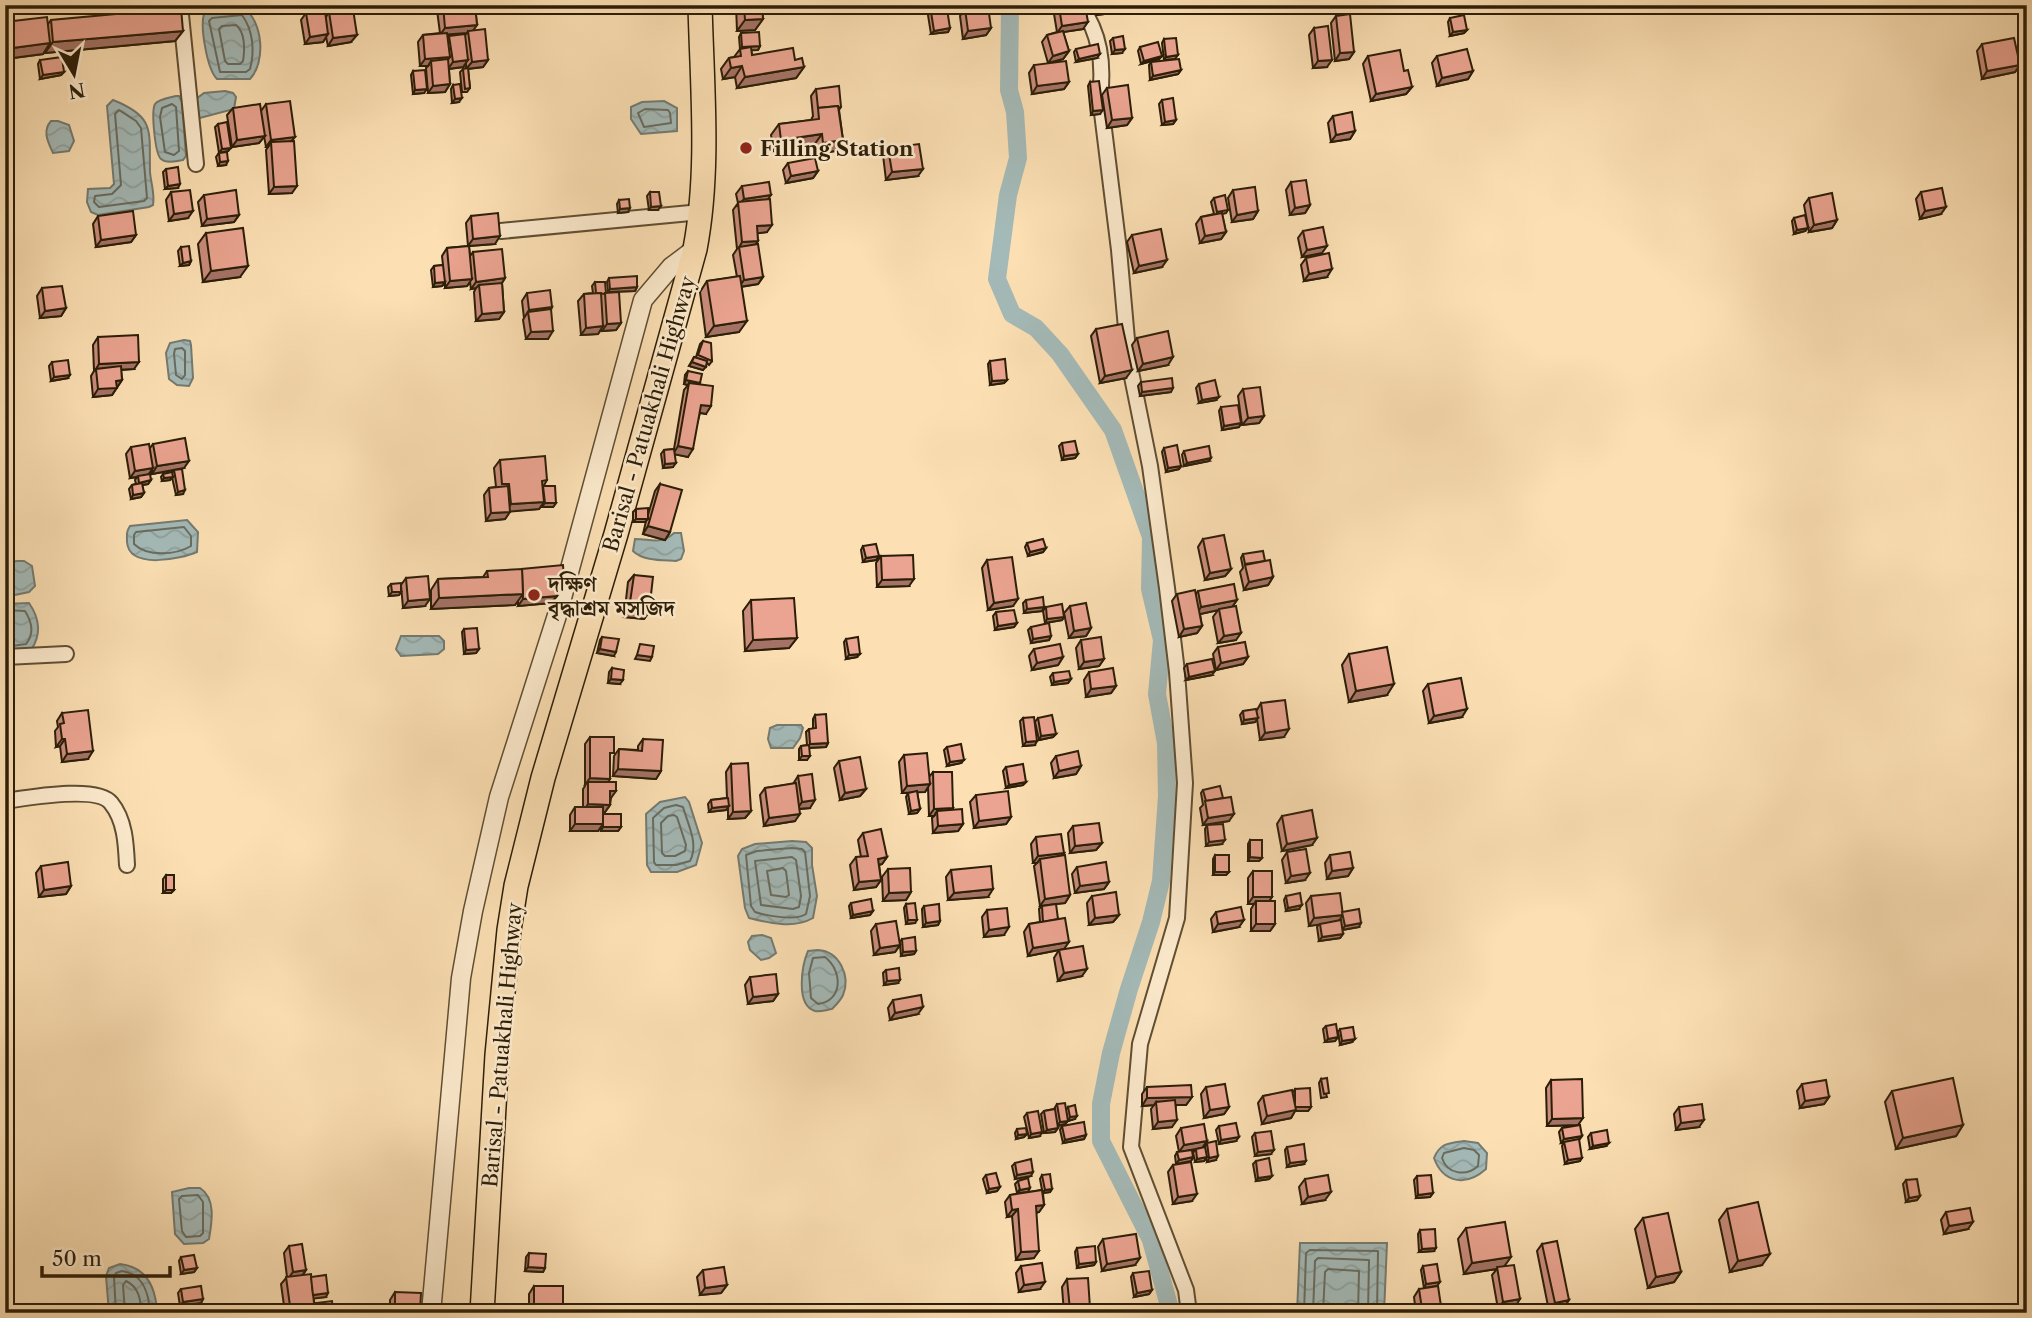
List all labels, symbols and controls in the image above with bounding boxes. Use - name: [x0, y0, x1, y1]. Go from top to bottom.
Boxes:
- north arrow: [38, 38, 108, 108]
- text: N: [67, 77, 87, 103]
- place label: Filling Station: [760, 136, 914, 161]
- marker: Filling Station: [738, 140, 754, 156]
- street label: Barisal - Patuakhali Highway: [598, 273, 701, 555]
- place label: দক্ষিণ বৃদ্ধাশ্রম মসজিদ: [547, 571, 676, 621]
- marker: দক্ষিণ বৃদ্ধাশ্রম মসজিদ: [526, 587, 542, 603]
- street label: Barisal - Patuakhali Highway: [477, 901, 527, 1189]
- scale bar: [42, 1234, 170, 1278]
- text: 50 m: [52, 1246, 102, 1271]

